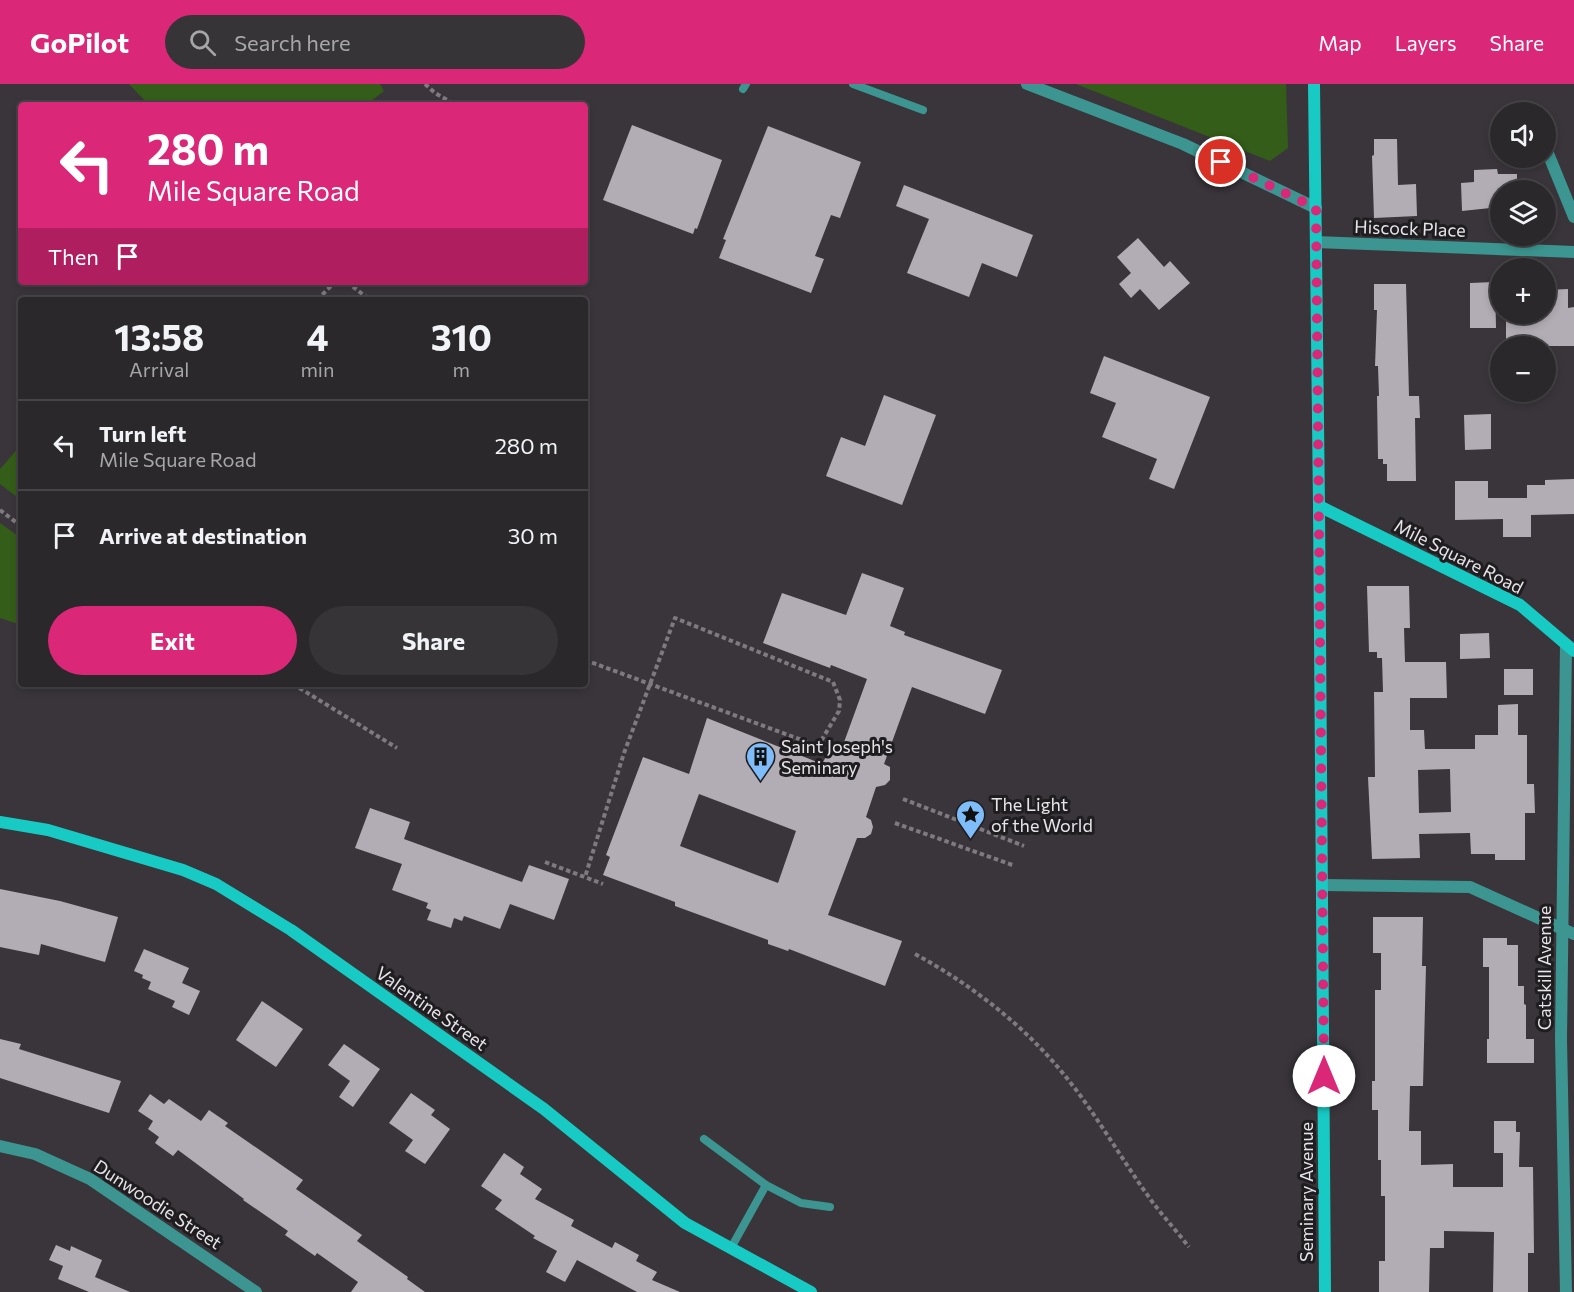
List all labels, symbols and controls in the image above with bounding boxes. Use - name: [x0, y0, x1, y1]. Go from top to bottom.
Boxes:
- search box: [165, 15, 585, 69]
- text: GoPilot: [30, 25, 129, 59]
- icon: search: [186, 26, 219, 59]
- text: Search here: [234, 29, 351, 56]
- text: Map: [1318, 30, 1362, 55]
- text: Layers: [1395, 30, 1457, 55]
- text: Share: [1490, 30, 1544, 55]
- map controls: [1490, 102, 1556, 402]
- button: sound: [1490, 102, 1556, 168]
- text: 280 m: [147, 122, 269, 174]
- icon: left: [48, 126, 126, 204]
- pin: [1195, 136, 1246, 187]
- icon: arrive: [1204, 145, 1237, 178]
- text: Mile Square Road: [147, 174, 360, 207]
- button: layers: [1490, 180, 1556, 246]
- street label: Hiscock Place: [1354, 215, 1466, 241]
- icon: arrive: [111, 240, 144, 273]
- text: Then: [48, 243, 99, 270]
- button: +: [1490, 258, 1556, 324]
- text: 13:58: [114, 314, 204, 358]
- text: 4: [306, 314, 328, 358]
- text: 310: [431, 314, 492, 358]
- button: −: [1490, 336, 1556, 402]
- text: Arrival: [129, 357, 189, 381]
- text: min: [300, 357, 334, 381]
- text: m: [452, 357, 470, 381]
- text: Turn left: [99, 420, 186, 447]
- icon: left: [48, 429, 81, 462]
- text: 280 m: [495, 432, 558, 459]
- text: Mile Square Road: [99, 447, 257, 471]
- street label: Mile Square Road: [1391, 514, 1527, 598]
- icon: arrive: [48, 519, 81, 552]
- text: Arrive at destination: [99, 522, 307, 549]
- text: 30 m: [508, 522, 558, 549]
- button: Exit: [48, 606, 297, 675]
- button: Share: [309, 606, 558, 675]
- place label: Saint Joseph's Seminary: [781, 735, 893, 778]
- building icon: Saint Joseph's Seminary: [744, 740, 776, 782]
- place label: The Light of the World: [991, 793, 1093, 836]
- place icon: The Light of the World: [954, 798, 986, 840]
- street label: Catskill Avenue: [1533, 906, 1555, 1030]
- street label: Valentine Street: [372, 961, 492, 1055]
- position arrow: [1292, 1044, 1356, 1108]
- street label: Seminary Avenue: [1295, 1122, 1317, 1262]
- street label: Dunwoodie Street: [90, 1155, 226, 1253]

